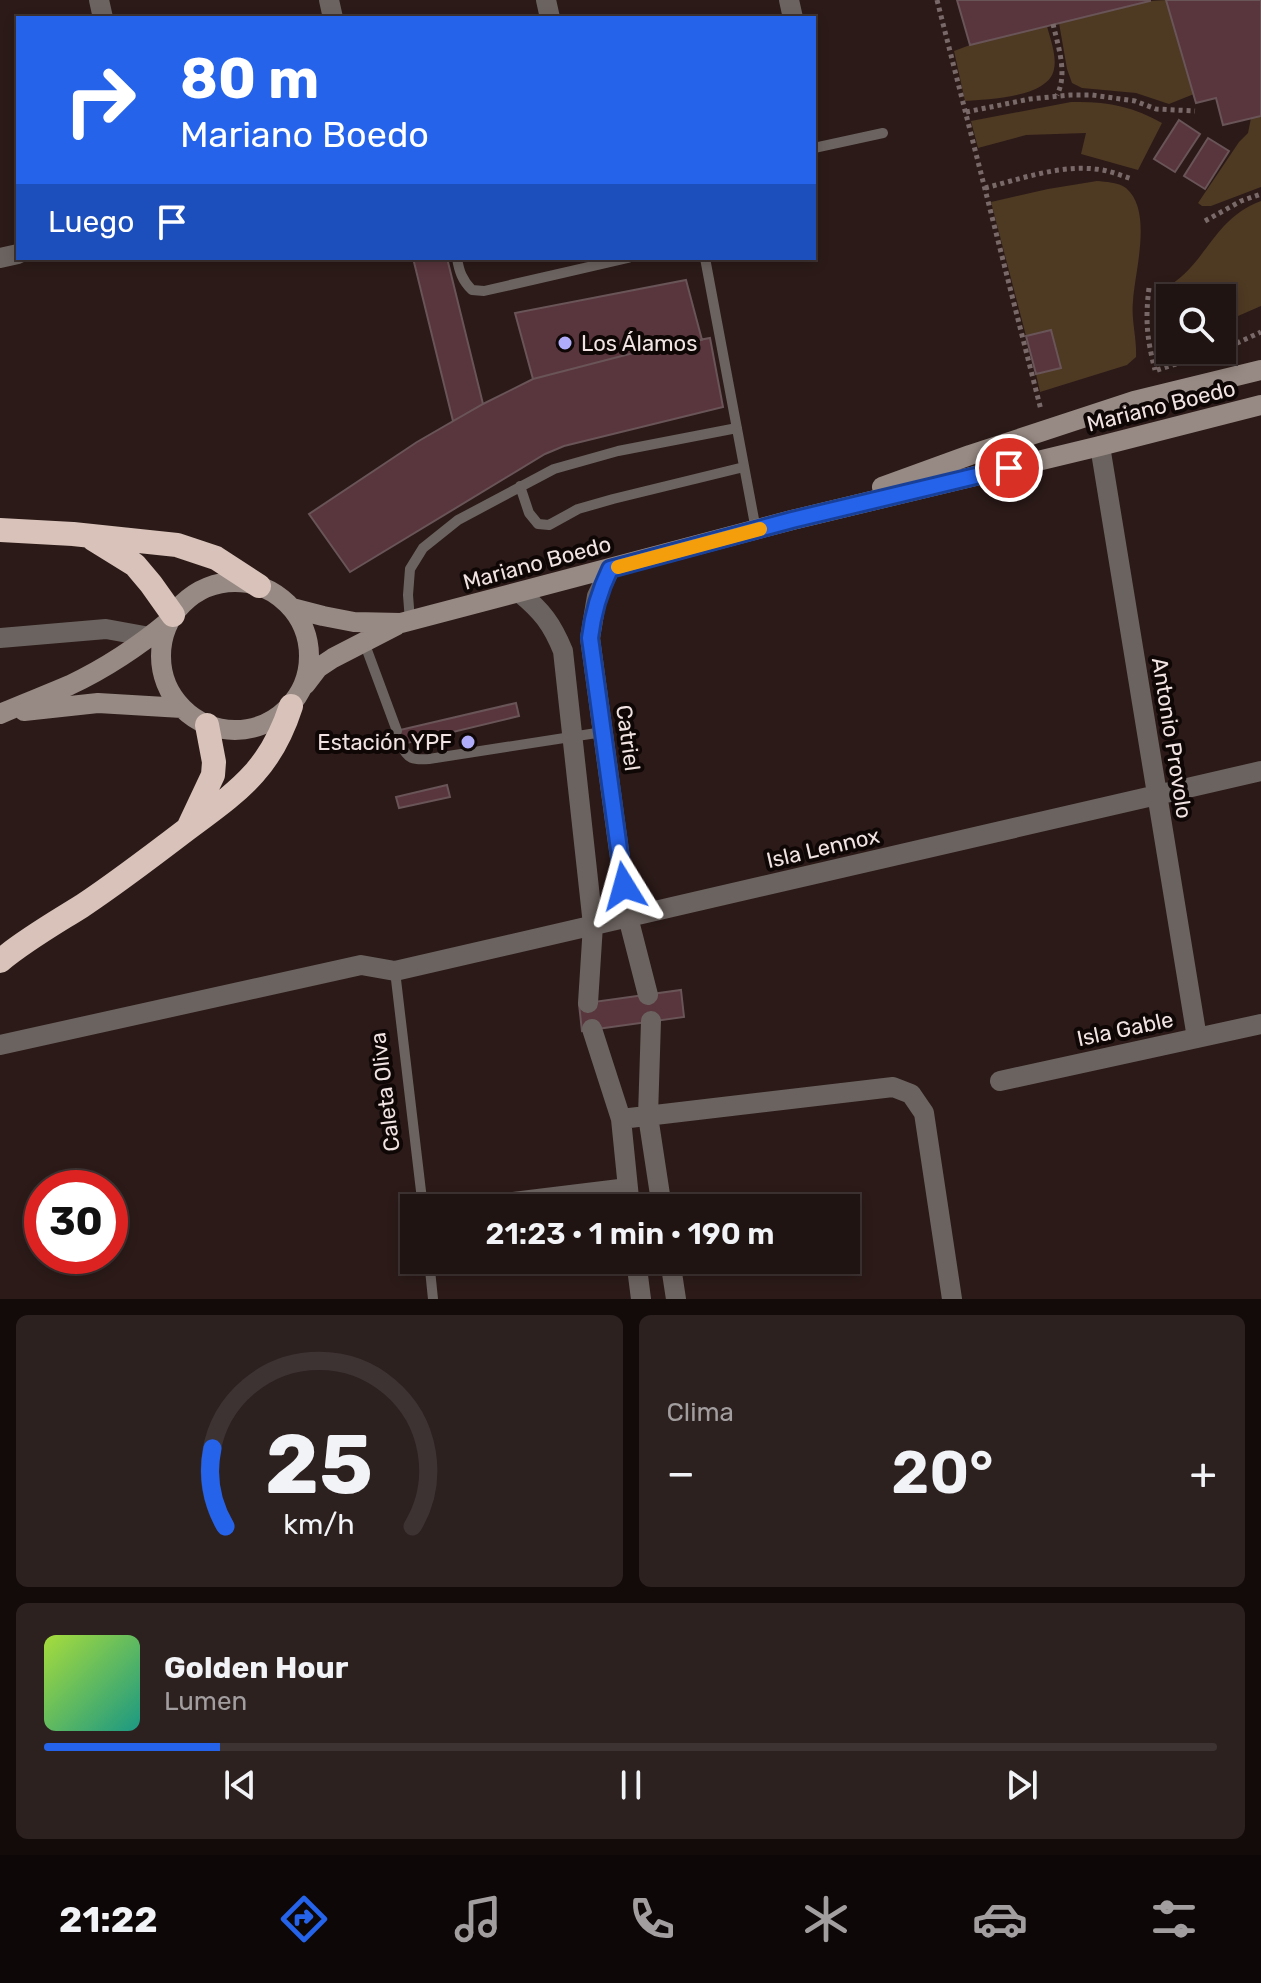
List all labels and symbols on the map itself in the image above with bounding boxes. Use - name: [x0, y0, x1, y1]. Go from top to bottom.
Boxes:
- place label: Los Álamos: [581, 330, 697, 357]
- marker: Los Álamos: [556, 334, 574, 352]
- street label: Mariano Boedo: [1084, 374, 1238, 438]
- pin: [975, 434, 1043, 502]
- street label: Mariano Boedo: [460, 530, 614, 596]
- street label: Antonio Provolo: [1146, 656, 1198, 820]
- street label: Catriel: [610, 703, 646, 773]
- place label: Estación YPF: [317, 729, 452, 756]
- marker: Estación YPF: [459, 733, 477, 751]
- street label: Isla Lennox: [764, 822, 882, 874]
- position arrow: [582, 844, 666, 928]
- street label: Isla Gable: [1074, 1006, 1176, 1052]
- street label: Caleta Oliva: [364, 1031, 406, 1153]
- speed limit sign: 30: [24, 1170, 128, 1274]

